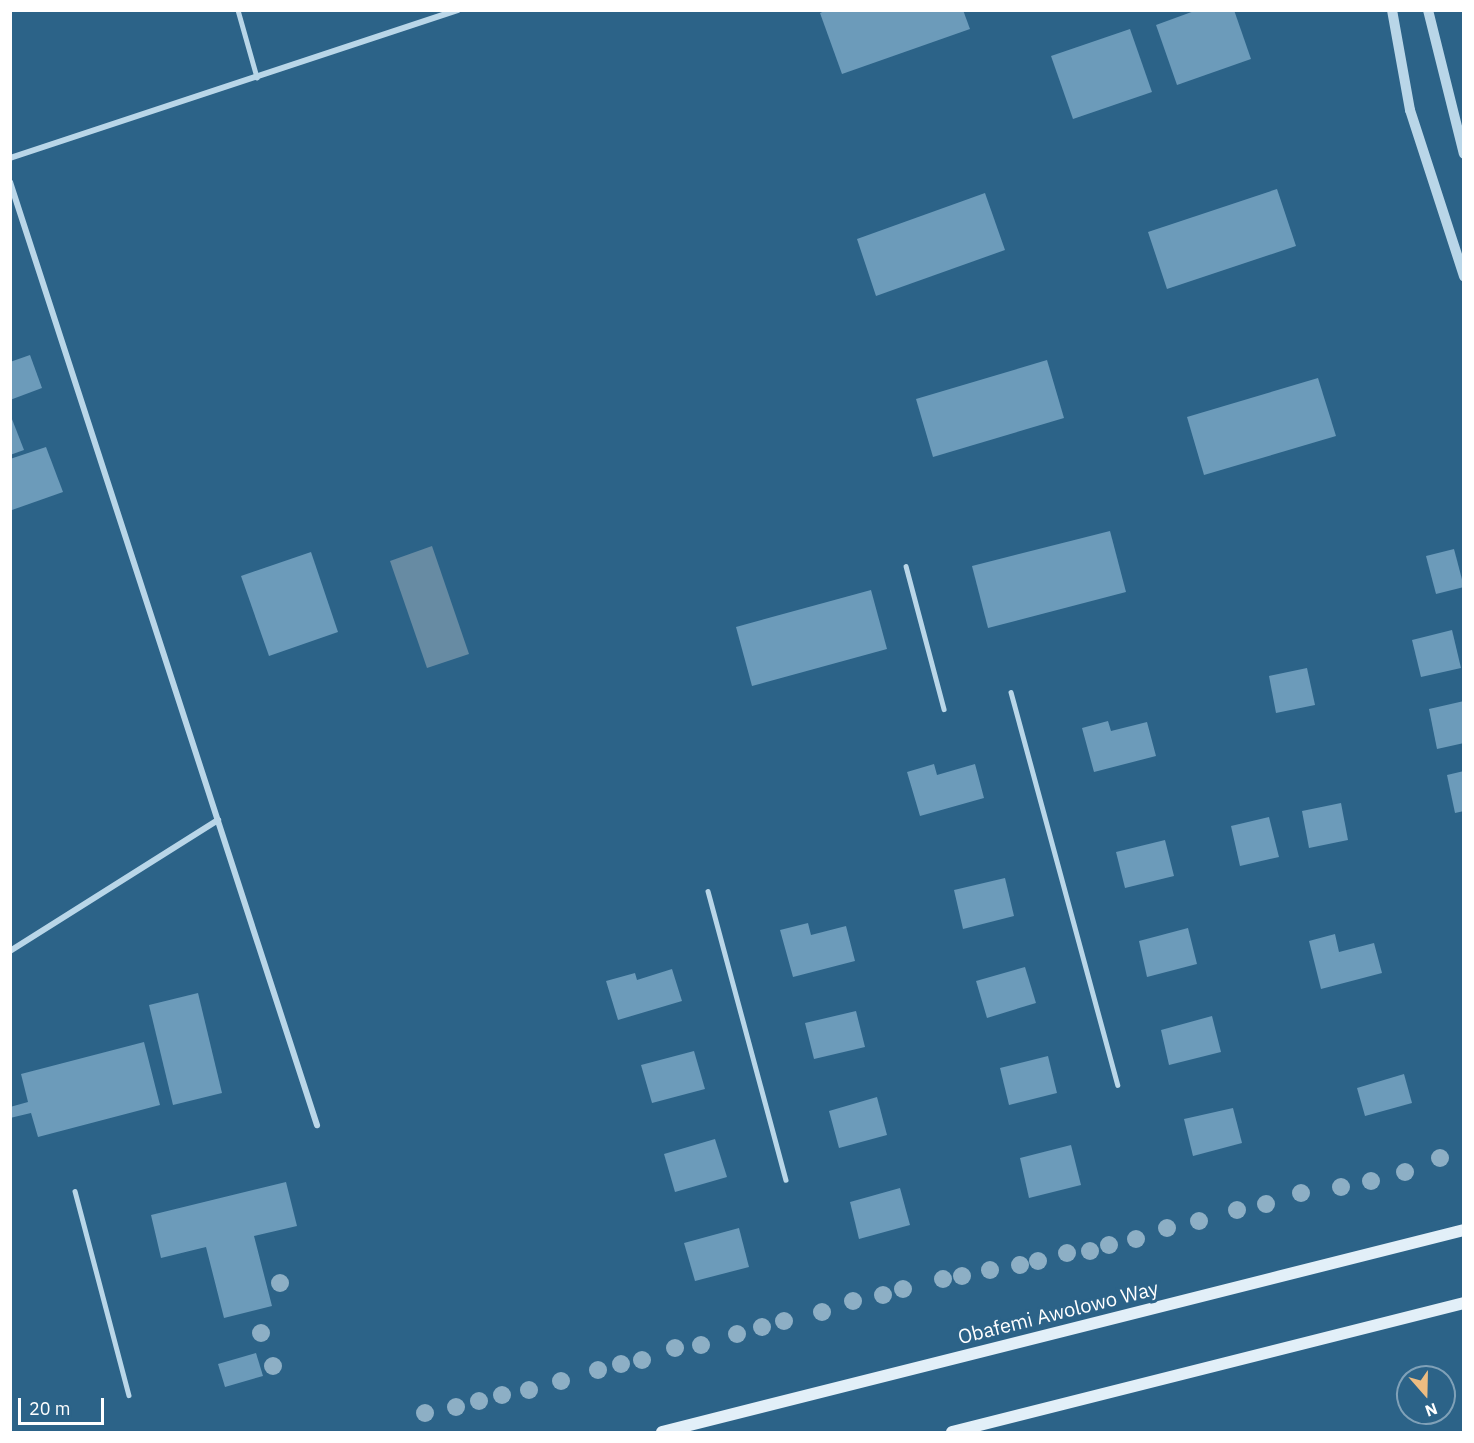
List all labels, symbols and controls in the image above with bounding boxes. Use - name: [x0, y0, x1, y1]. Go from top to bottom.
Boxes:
- street label: Obafemi Awolowo Way: [955, 1275, 1161, 1349]
- north arrow: [1396, 1365, 1456, 1425]
- scale bar: [21, 1386, 106, 1424]
- text: 20 m: [29, 1397, 71, 1420]
- text: N: [1423, 1399, 1440, 1421]

